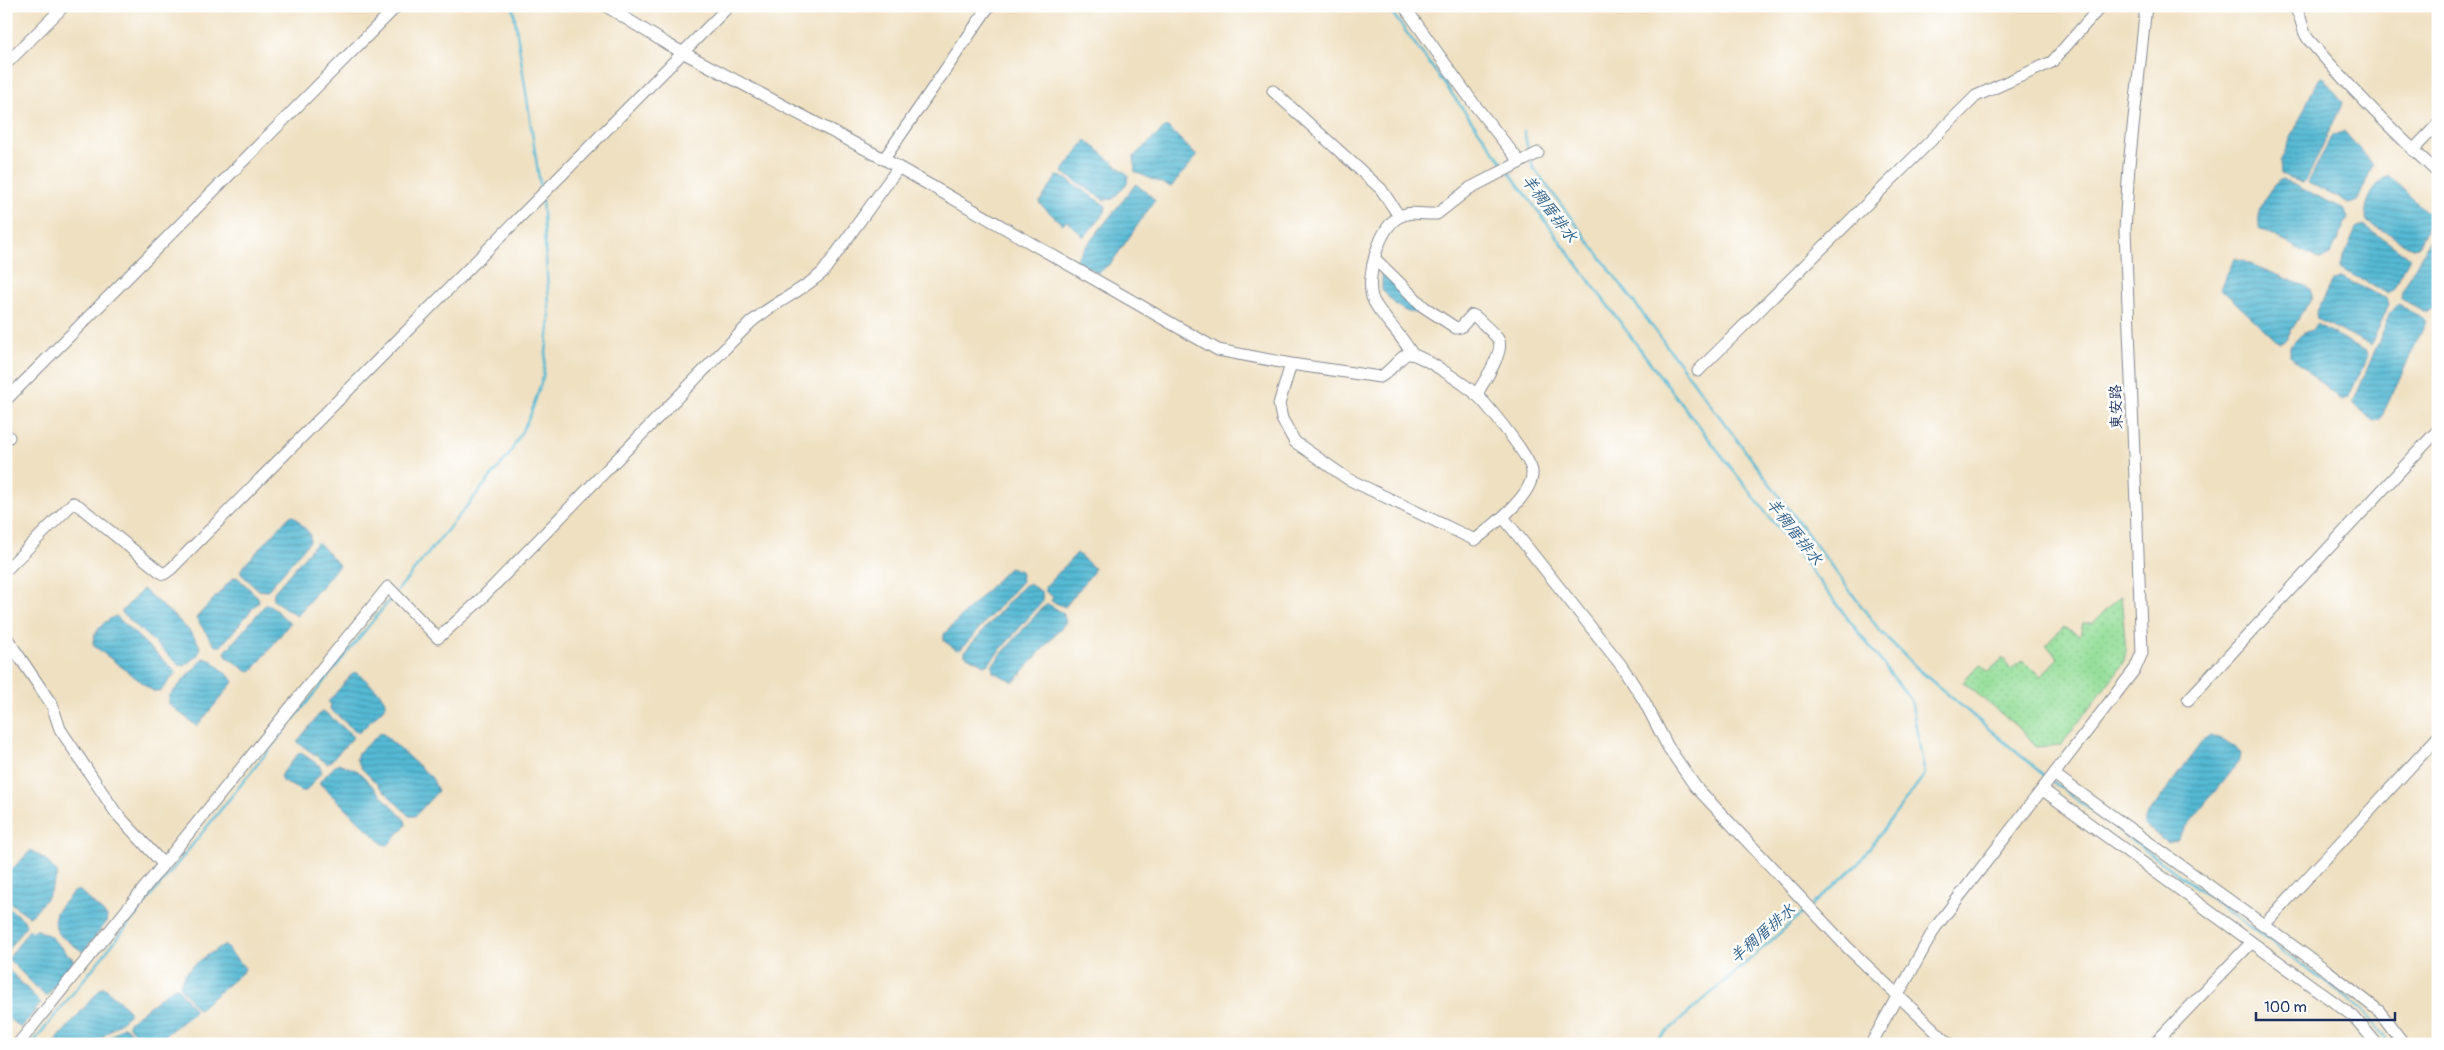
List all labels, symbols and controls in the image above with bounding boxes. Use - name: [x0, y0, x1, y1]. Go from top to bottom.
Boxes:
- water label: 羊稠厝排水: [1517, 171, 1582, 247]
- street label: 東安路: [2106, 384, 2127, 430]
- water label: 羊稠厝排水: [1762, 494, 1827, 570]
- water label: 羊稠厝排水: [1726, 899, 1800, 968]
- scale bar: [2256, 990, 2395, 1022]
- text: 100 m: [2264, 998, 2307, 1017]

